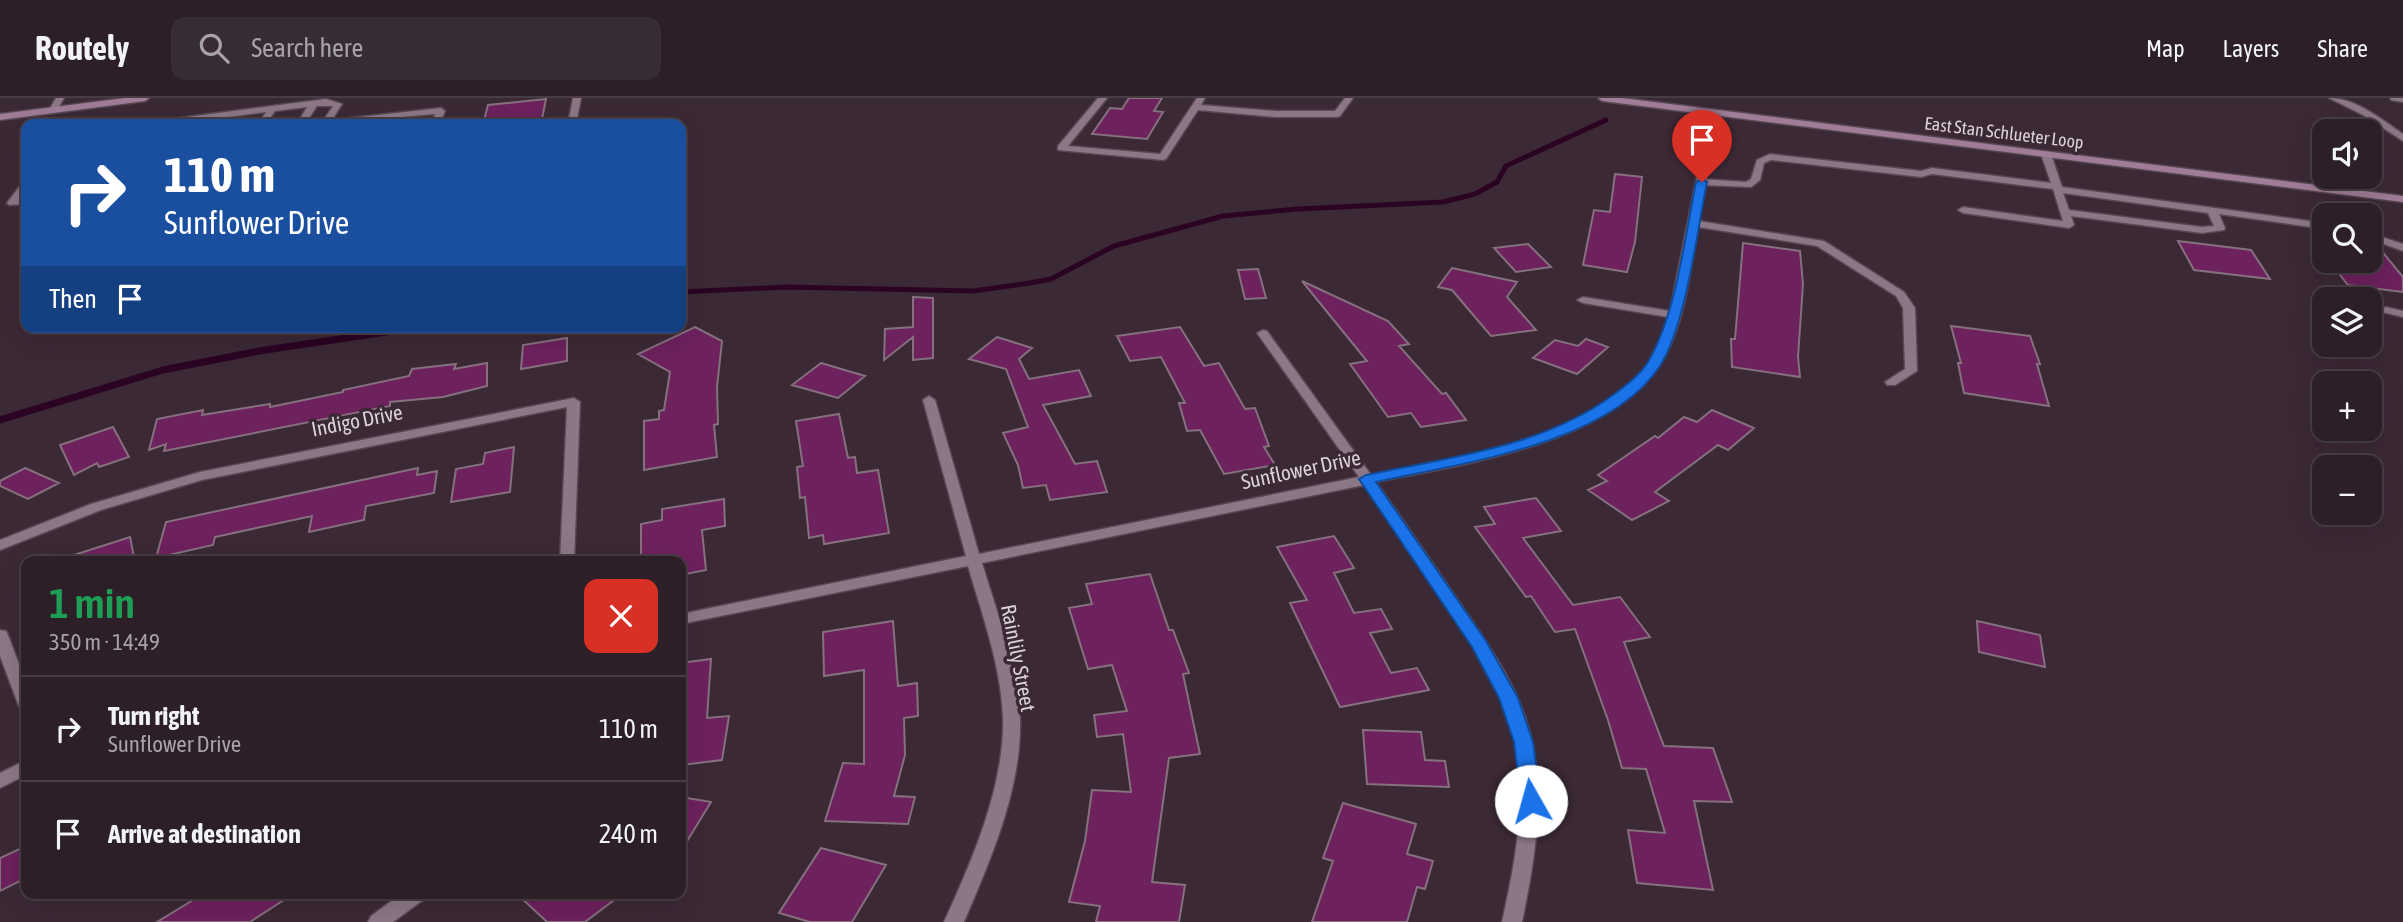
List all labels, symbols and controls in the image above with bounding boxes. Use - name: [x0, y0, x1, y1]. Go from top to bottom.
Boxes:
- search box: [171, 17, 661, 80]
- text: Routely: [35, 29, 129, 67]
- icon: search: [195, 29, 233, 67]
- text: Search here: [251, 33, 363, 63]
- text: Map: [2146, 35, 2185, 62]
- text: Layers: [2223, 35, 2279, 62]
- text: Share: [2317, 35, 2368, 62]
- pin: [1672, 110, 1732, 182]
- street label: East Stan Schlueter Loop: [1923, 112, 2085, 153]
- map controls: [2312, 119, 2382, 525]
- button: sound: [2312, 119, 2382, 189]
- icon: arrive: [1683, 121, 1721, 159]
- text: 110 m: [164, 146, 275, 202]
- icon: right: [49, 147, 140, 238]
- button: search: [2312, 203, 2382, 273]
- text: Sunflower Drive: [164, 204, 349, 241]
- icon: arrive: [111, 280, 149, 318]
- text: Then: [49, 284, 97, 314]
- button: layers: [2312, 287, 2382, 357]
- button: +: [2312, 371, 2382, 441]
- street label: Indigo Drive: [309, 399, 404, 441]
- street label: Sunflower Drive: [1239, 445, 1363, 493]
- button: −: [2312, 455, 2382, 525]
- text: 1 min: [49, 579, 135, 627]
- button: close: [584, 579, 658, 653]
- street label: Rainlily Street: [997, 602, 1041, 713]
- text: 350 m · 14:49: [49, 629, 160, 655]
- text: Turn right: [108, 701, 199, 731]
- icon: right: [49, 710, 87, 748]
- text: 110 m: [599, 714, 658, 744]
- text: Sunflower Drive: [108, 731, 241, 757]
- position arrow: [1494, 764, 1568, 838]
- icon: arrive: [49, 815, 87, 853]
- text: Arrive at destination: [108, 819, 301, 849]
- text: 240 m: [599, 819, 658, 849]

